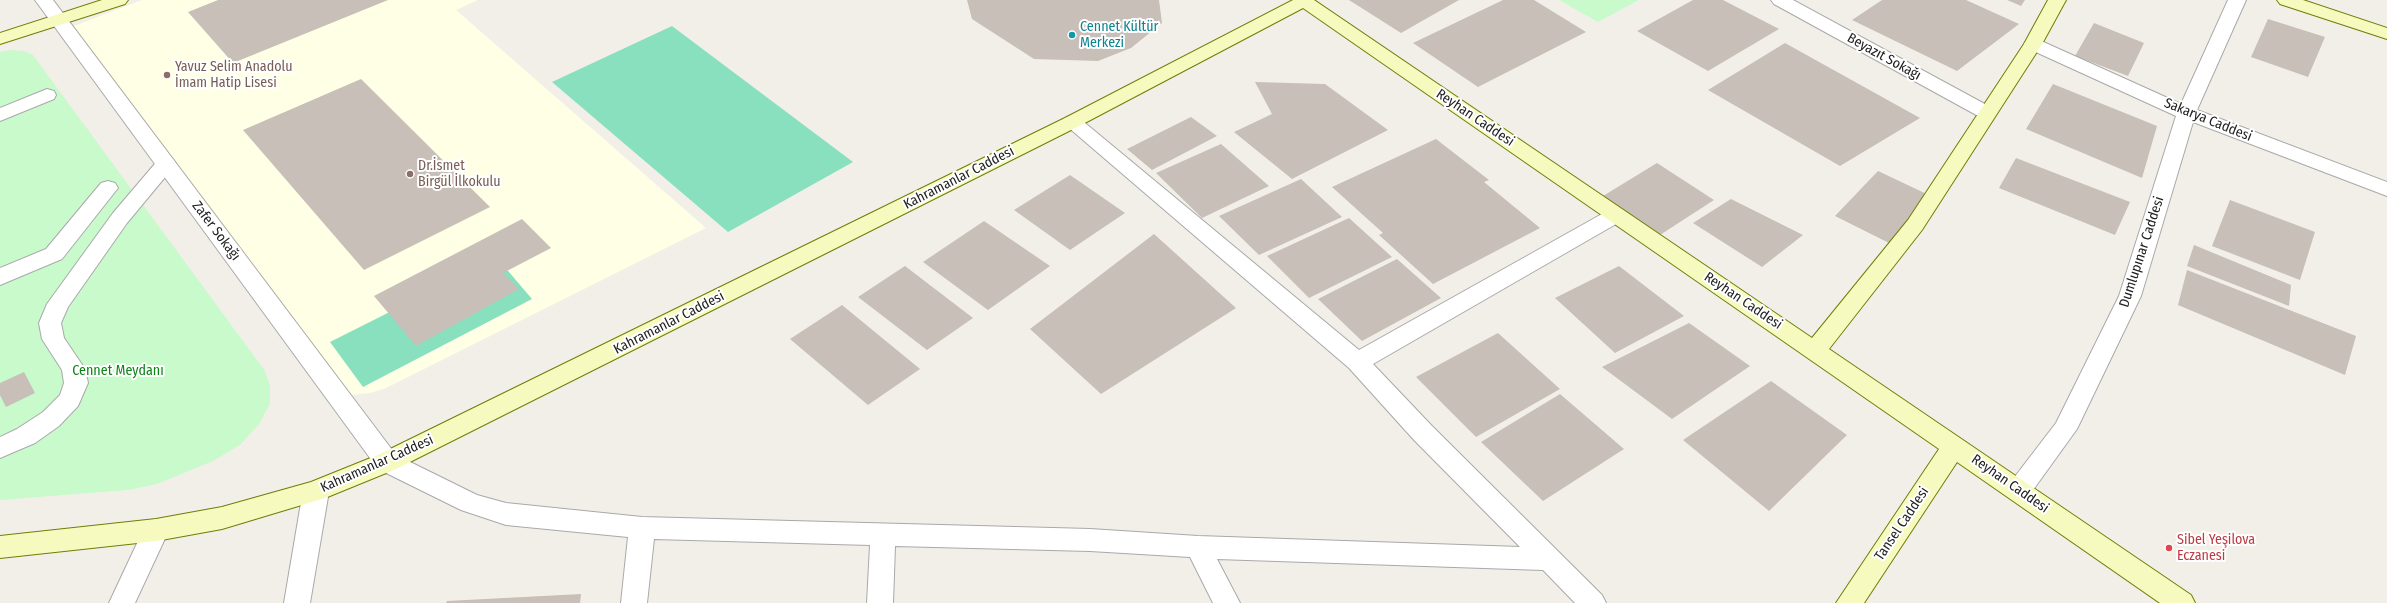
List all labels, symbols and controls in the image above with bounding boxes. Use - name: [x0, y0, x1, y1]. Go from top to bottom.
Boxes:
- place label: Cennet Kültür Merkezi: [1080, 19, 1158, 52]
- marker: Cennet Kültür Merkezi: [1067, 30, 1077, 40]
- street label: Beyazıt Sokağı: [1844, 30, 1924, 84]
- place label: Yavuz Selim Anadolu İmam Hatip Lisesi: [175, 59, 293, 92]
- marker: Yavuz Selim Anadolu İmam Hatip Lisesi: [162, 70, 172, 80]
- street label: Reyhan Caddesi: [1433, 86, 1517, 150]
- street label: Sakarya Caddesi: [2162, 95, 2254, 145]
- street label: Kahramanlar Caddesi: [901, 143, 1017, 213]
- place label: Dr.İsmet Birgül İlkokulu: [418, 158, 501, 190]
- marker: Dr.İsmet Birgül İlkokulu: [405, 169, 415, 179]
- street label: Dumlupınar Caddesi: [2116, 194, 2168, 310]
- street label: Zafer Sokağı: [188, 198, 244, 264]
- street label: Reyhan Caddesi: [1701, 269, 1785, 333]
- street label: Kahramanlar Caddesi: [611, 288, 727, 358]
- park label: Cennet Meydanı: [72, 363, 164, 379]
- street label: Kahramanlar Caddesi: [318, 432, 436, 496]
- street label: Reyhan Caddesi: [1968, 451, 2052, 517]
- street label: Tansel Caddesi: [1871, 484, 1933, 564]
- place label: Sibel Yeşilova Eczanesi: [2177, 532, 2255, 564]
- marker: Sibel Yeşilova Eczanesi: [2164, 543, 2174, 553]

